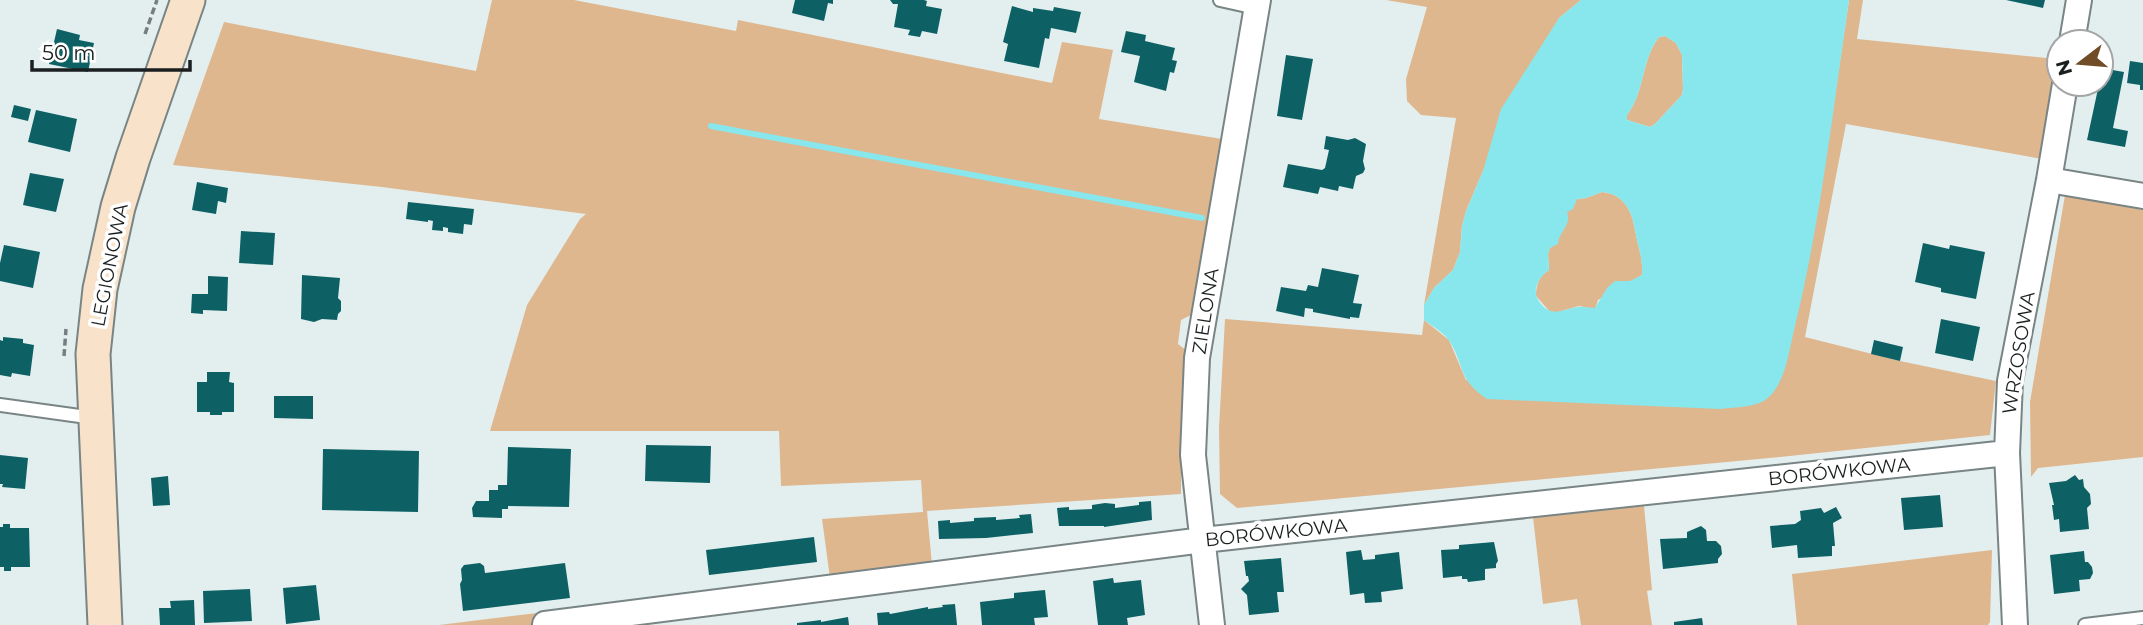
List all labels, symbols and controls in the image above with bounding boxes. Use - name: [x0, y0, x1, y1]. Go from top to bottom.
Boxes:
- scale bar: [32, 28, 189, 72]
- north arrow: [2045, 28, 2115, 98]
- text: 50 m: [42, 40, 96, 65]
- text: N: [2051, 57, 2077, 78]
- street label: LEGIONOWA: [86, 201, 133, 329]
- street label: ZIELONA: [1187, 266, 1224, 356]
- street label: WRZOSOWA: [1997, 290, 2040, 416]
- street label: BORÓWKOWA: [1767, 453, 1912, 490]
- street label: BORÓWKOWA: [1204, 514, 1349, 551]

